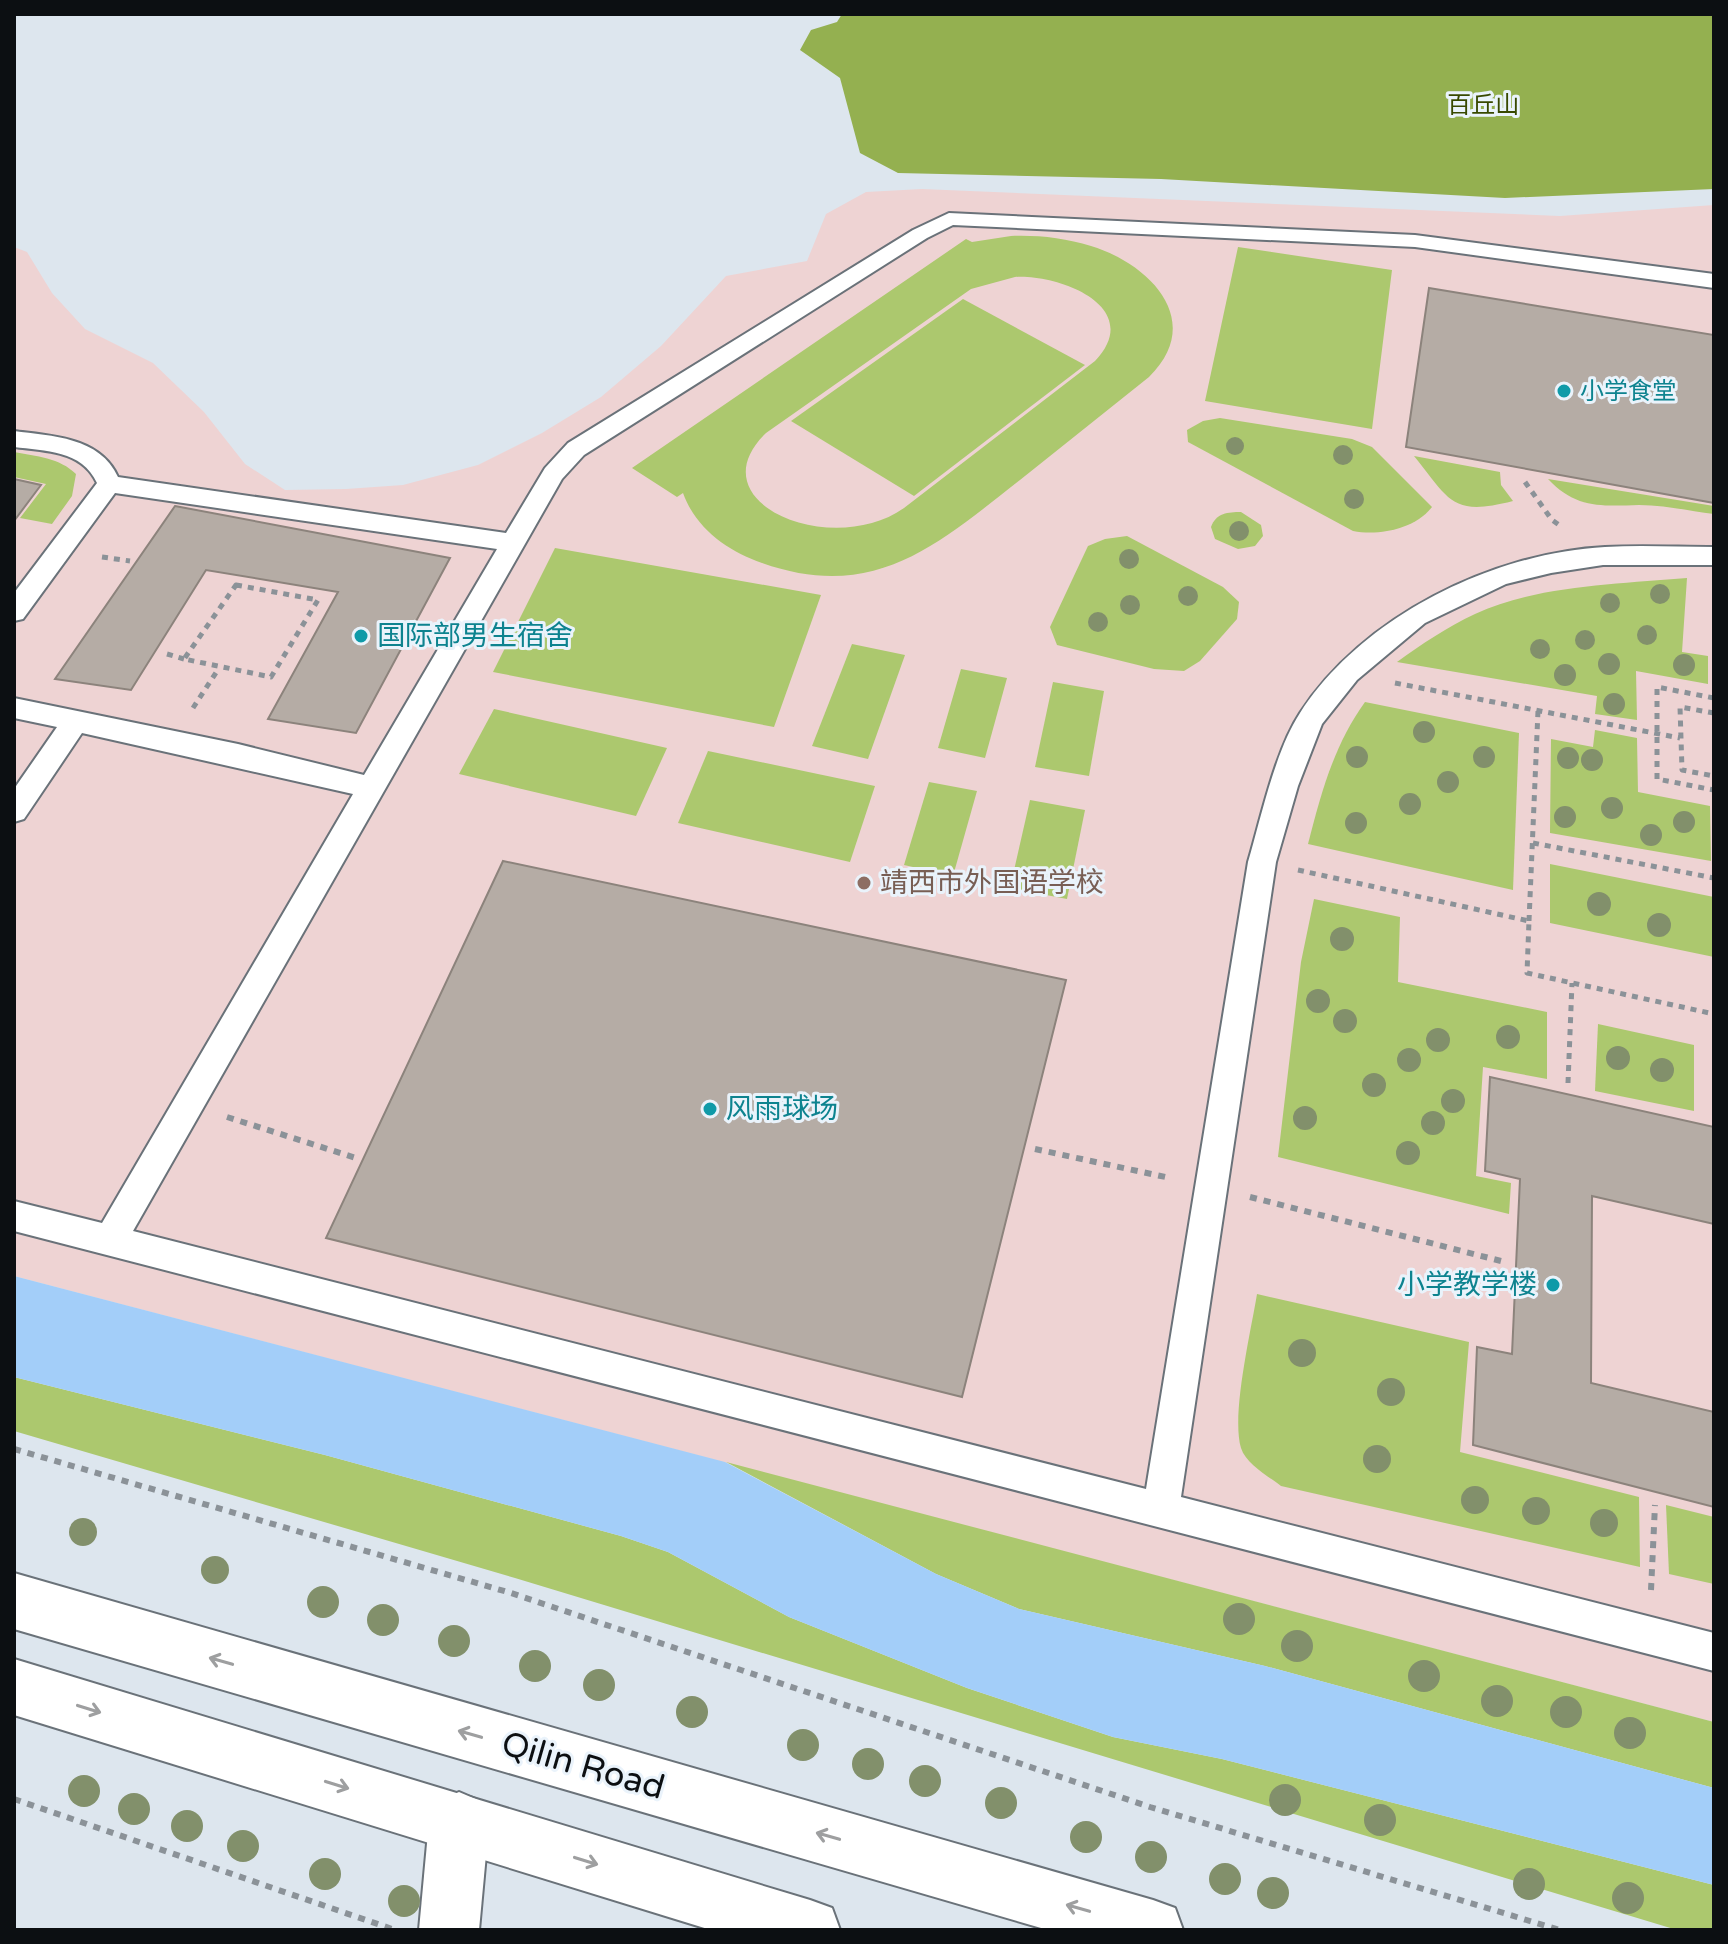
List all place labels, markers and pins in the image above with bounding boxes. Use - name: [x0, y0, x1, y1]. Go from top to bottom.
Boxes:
- place label: 小学食堂: [1580, 377, 1676, 406]
- marker: 小学食堂: [1555, 382, 1573, 400]
- place label: 国际部男生宿舍: [377, 619, 573, 653]
- marker: 国际部男生宿舍: [352, 627, 370, 645]
- place label: 靖西市外国语学校: [880, 866, 1104, 900]
- marker: 靖西市外国语学校: [855, 874, 873, 892]
- place label: 风雨球场: [726, 1092, 838, 1126]
- marker: 风雨球场: [701, 1100, 719, 1118]
- place label: 小学教学楼: [1397, 1268, 1537, 1302]
- marker: 小学教学楼: [1544, 1276, 1562, 1294]

